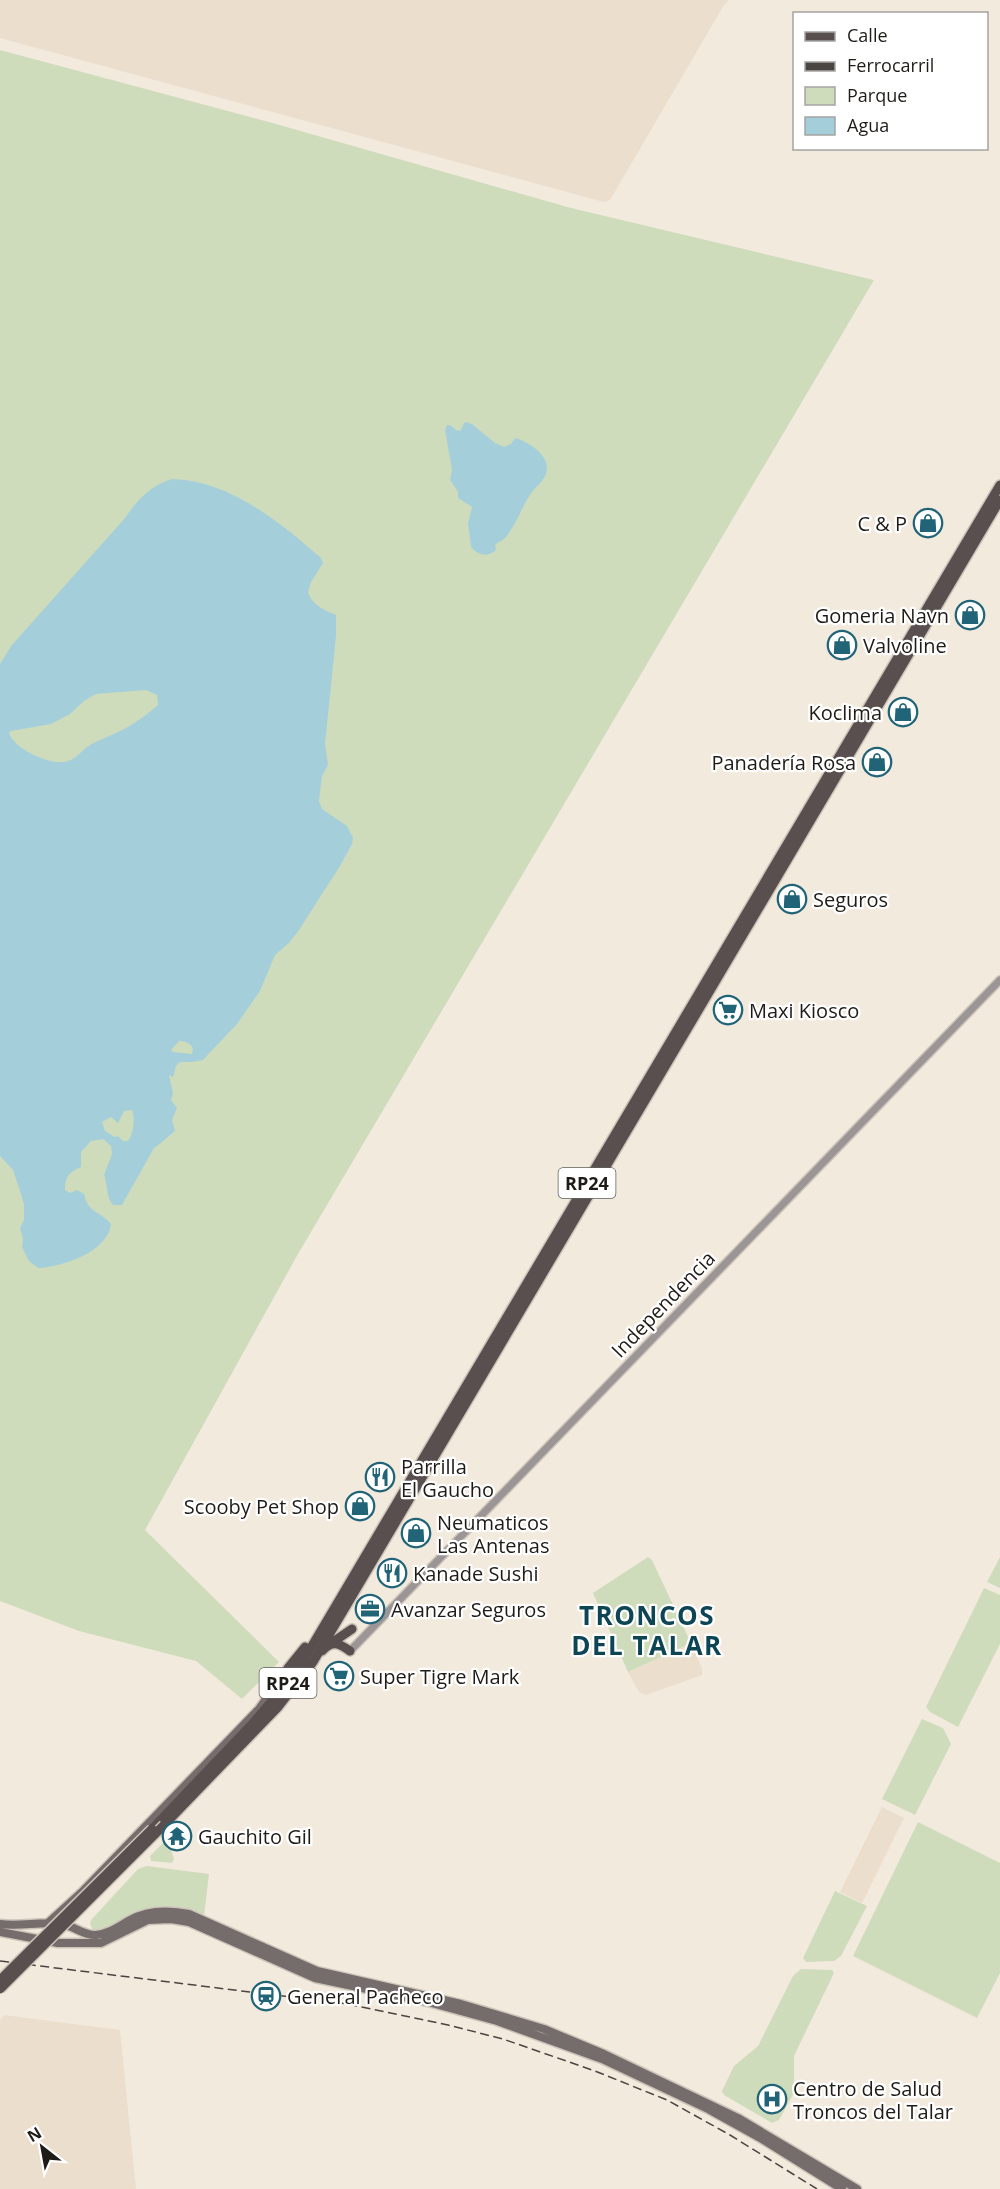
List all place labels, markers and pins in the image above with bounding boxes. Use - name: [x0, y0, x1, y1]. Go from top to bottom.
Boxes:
- shop icon: C & P: [912, 507, 944, 539]
- place label: C & P: [857, 510, 907, 537]
- shop icon: Gomeria Navn: [954, 599, 986, 631]
- place label: Gomeria Navn: [815, 602, 949, 629]
- shop icon: Valvoline: [826, 629, 858, 661]
- place label: Valvoline: [863, 632, 947, 659]
- shop icon: Koclima: [887, 696, 919, 728]
- place label: Koclima: [808, 699, 882, 726]
- shop icon: Panadería Rosa: [861, 746, 893, 778]
- place label: Panadería Rosa: [711, 749, 856, 776]
- shop icon: Seguros: [776, 883, 808, 915]
- place label: Seguros: [813, 886, 888, 913]
- supermarket icon: Maxi Kiosco: [712, 994, 744, 1026]
- place label: Maxi Kiosco: [749, 997, 859, 1024]
- place label: Parrilla El Gaucho: [401, 1453, 494, 1503]
- restaurant icon: Parrilla El Gaucho: [364, 1461, 396, 1493]
- shop icon: Scooby Pet Shop: [344, 1490, 376, 1522]
- place label: Scooby Pet Shop: [184, 1493, 339, 1520]
- place label: Neumaticos Las Antenas: [437, 1509, 549, 1559]
- shop icon: Neumaticos Las Antenas: [400, 1517, 432, 1549]
- restaurant icon: Kanade Sushi: [376, 1557, 408, 1589]
- place label: Kanade Sushi: [413, 1560, 538, 1587]
- office icon: Avanzar Seguros: [354, 1593, 386, 1625]
- place label: Avanzar Seguros: [391, 1596, 546, 1623]
- supermarket icon: Super Tigre Mark: [323, 1660, 355, 1692]
- place label: Super Tigre Mark: [360, 1663, 520, 1690]
- temple icon: Gauchito Gil: [161, 1820, 193, 1852]
- place label: Gauchito Gil: [198, 1823, 312, 1850]
- station icon: General Pacheco: [250, 1980, 282, 2012]
- place label: General Pacheco: [287, 1983, 444, 2010]
- place label: Centro de Salud Troncos del Talar: [793, 2075, 953, 2125]
- hospital icon: Centro de Salud Troncos del Talar: [756, 2083, 788, 2115]

